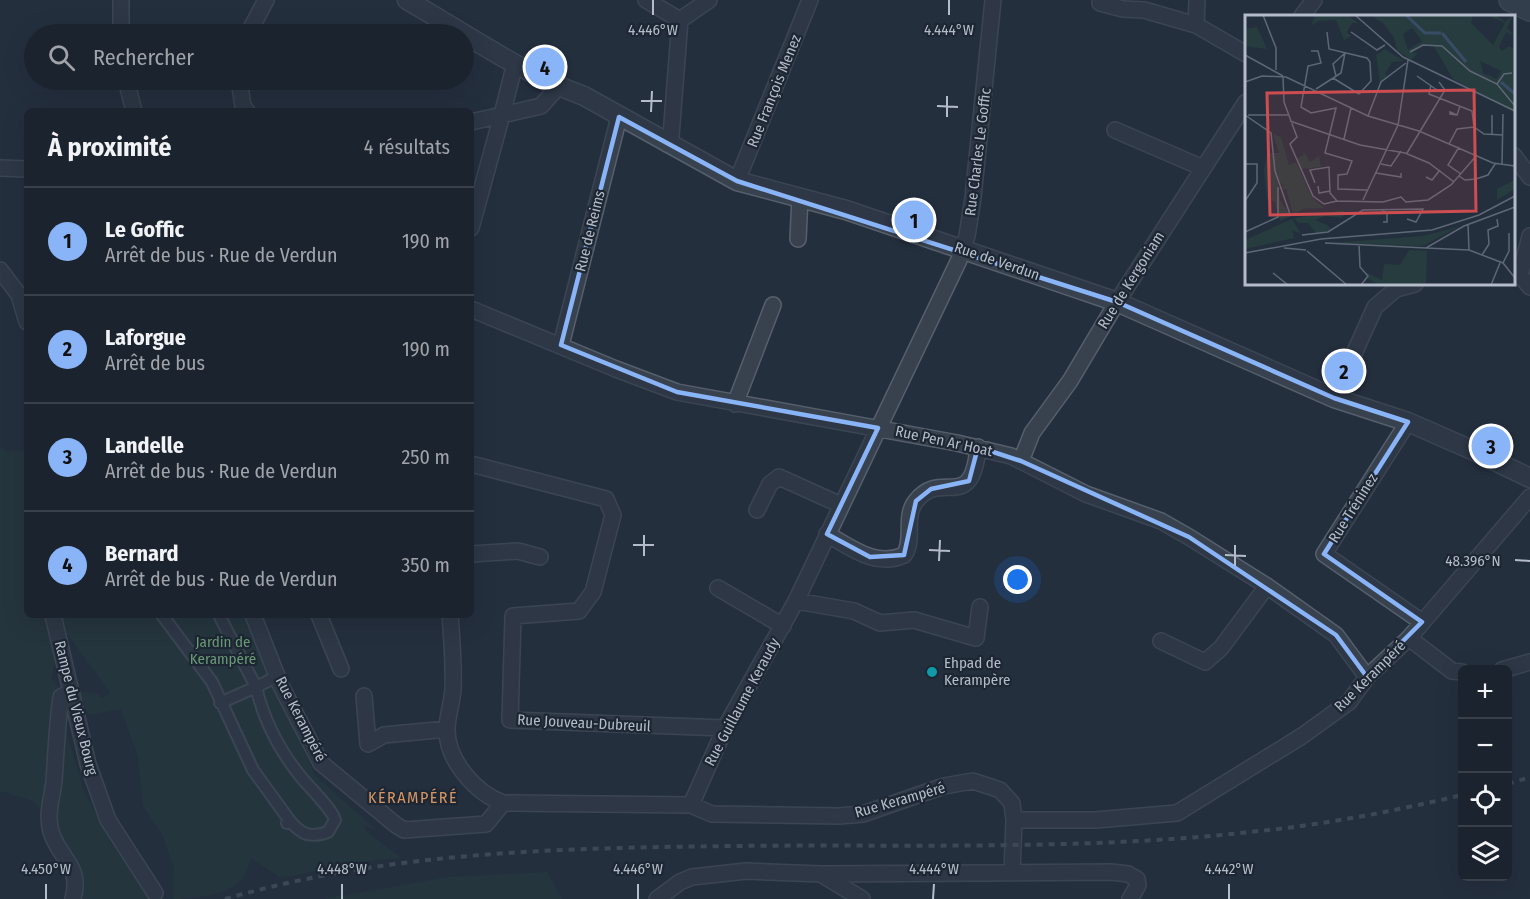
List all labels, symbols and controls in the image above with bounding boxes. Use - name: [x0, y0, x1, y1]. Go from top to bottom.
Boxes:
- inset map: [1245, 15, 1515, 285]
- text: 4.446°W: [628, 21, 678, 39]
- text: 4.444°W: [924, 21, 974, 39]
- search box: [24, 24, 474, 90]
- street label: Rue François Menez: [743, 32, 805, 150]
- icon: search: [45, 41, 78, 74]
- text: Rechercher: [93, 44, 194, 71]
- pin: 4: [526, 44, 564, 90]
- street label: Rue Charles Le Goffic: [961, 86, 995, 217]
- text: À proximité: [48, 132, 171, 163]
- text: 4 résultats: [364, 135, 450, 159]
- street label: Rue de Reims: [571, 189, 609, 273]
- pin: 1: [894, 198, 934, 242]
- text: Le Goffic: [105, 216, 184, 243]
- street label: Rue de Kergoniam: [1094, 228, 1168, 332]
- text: 1: [63, 229, 72, 253]
- text: 190 m: [402, 229, 450, 253]
- street label: Rue de Verdun: [952, 238, 1042, 284]
- text: Arrêt de bus · Rue de Verdun: [105, 243, 338, 267]
- text: Laforgue: [105, 324, 186, 351]
- text: 2: [63, 337, 72, 361]
- text: 190 m: [402, 337, 450, 361]
- pin: 2: [1324, 348, 1364, 394]
- text: Arrêt de bus: [105, 351, 205, 375]
- street label: Rue Pen Ar Hoat: [894, 422, 994, 460]
- pin: 3: [1472, 424, 1510, 468]
- text: Landelle: [105, 432, 184, 459]
- text: 3: [63, 445, 72, 469]
- text: 250 m: [402, 445, 450, 469]
- text: Arrêt de bus · Rue de Verdun: [105, 459, 338, 483]
- street label: Rue Tréninez: [1325, 470, 1381, 546]
- text: Bernard: [105, 540, 178, 567]
- text: 48.396°N: [1445, 552, 1501, 570]
- text: 4: [62, 553, 73, 577]
- text: 350 m: [401, 553, 450, 577]
- your location: [1003, 565, 1032, 594]
- text: Arrêt de bus · Rue de Verdun: [105, 567, 338, 591]
- park label: Jardin de Kerampéré: [190, 633, 256, 668]
- street label: Rue Guillaume Keraudy: [701, 635, 784, 769]
- street label: Rue Kerampéré: [1331, 637, 1409, 715]
- street label: Rampe du Vieux Bourg: [51, 639, 101, 777]
- place label: Ehpad de Kerampère: [944, 654, 1010, 689]
- marker: Ehpad de Kerampère: [925, 665, 939, 679]
- map controls: [1458, 665, 1512, 881]
- button: +: [1458, 665, 1512, 719]
- street label: Rue Kerampéré: [272, 673, 330, 765]
- street label: Rue Jouveau-Dubreuil: [517, 711, 651, 735]
- button: −: [1458, 719, 1512, 773]
- button: locate: [1458, 773, 1512, 827]
- street label: Rue Kerampéré: [853, 778, 947, 822]
- district label: KÉRAMPÉRÉ: [368, 788, 458, 807]
- button: layers: [1458, 827, 1512, 881]
- text: 4.450°W: [21, 860, 71, 878]
- text: 4.448°W: [317, 860, 367, 878]
- text: 4.446°W: [613, 860, 663, 878]
- text: 4.444°W: [909, 860, 959, 878]
- text: 4.442°W: [1204, 860, 1254, 878]

